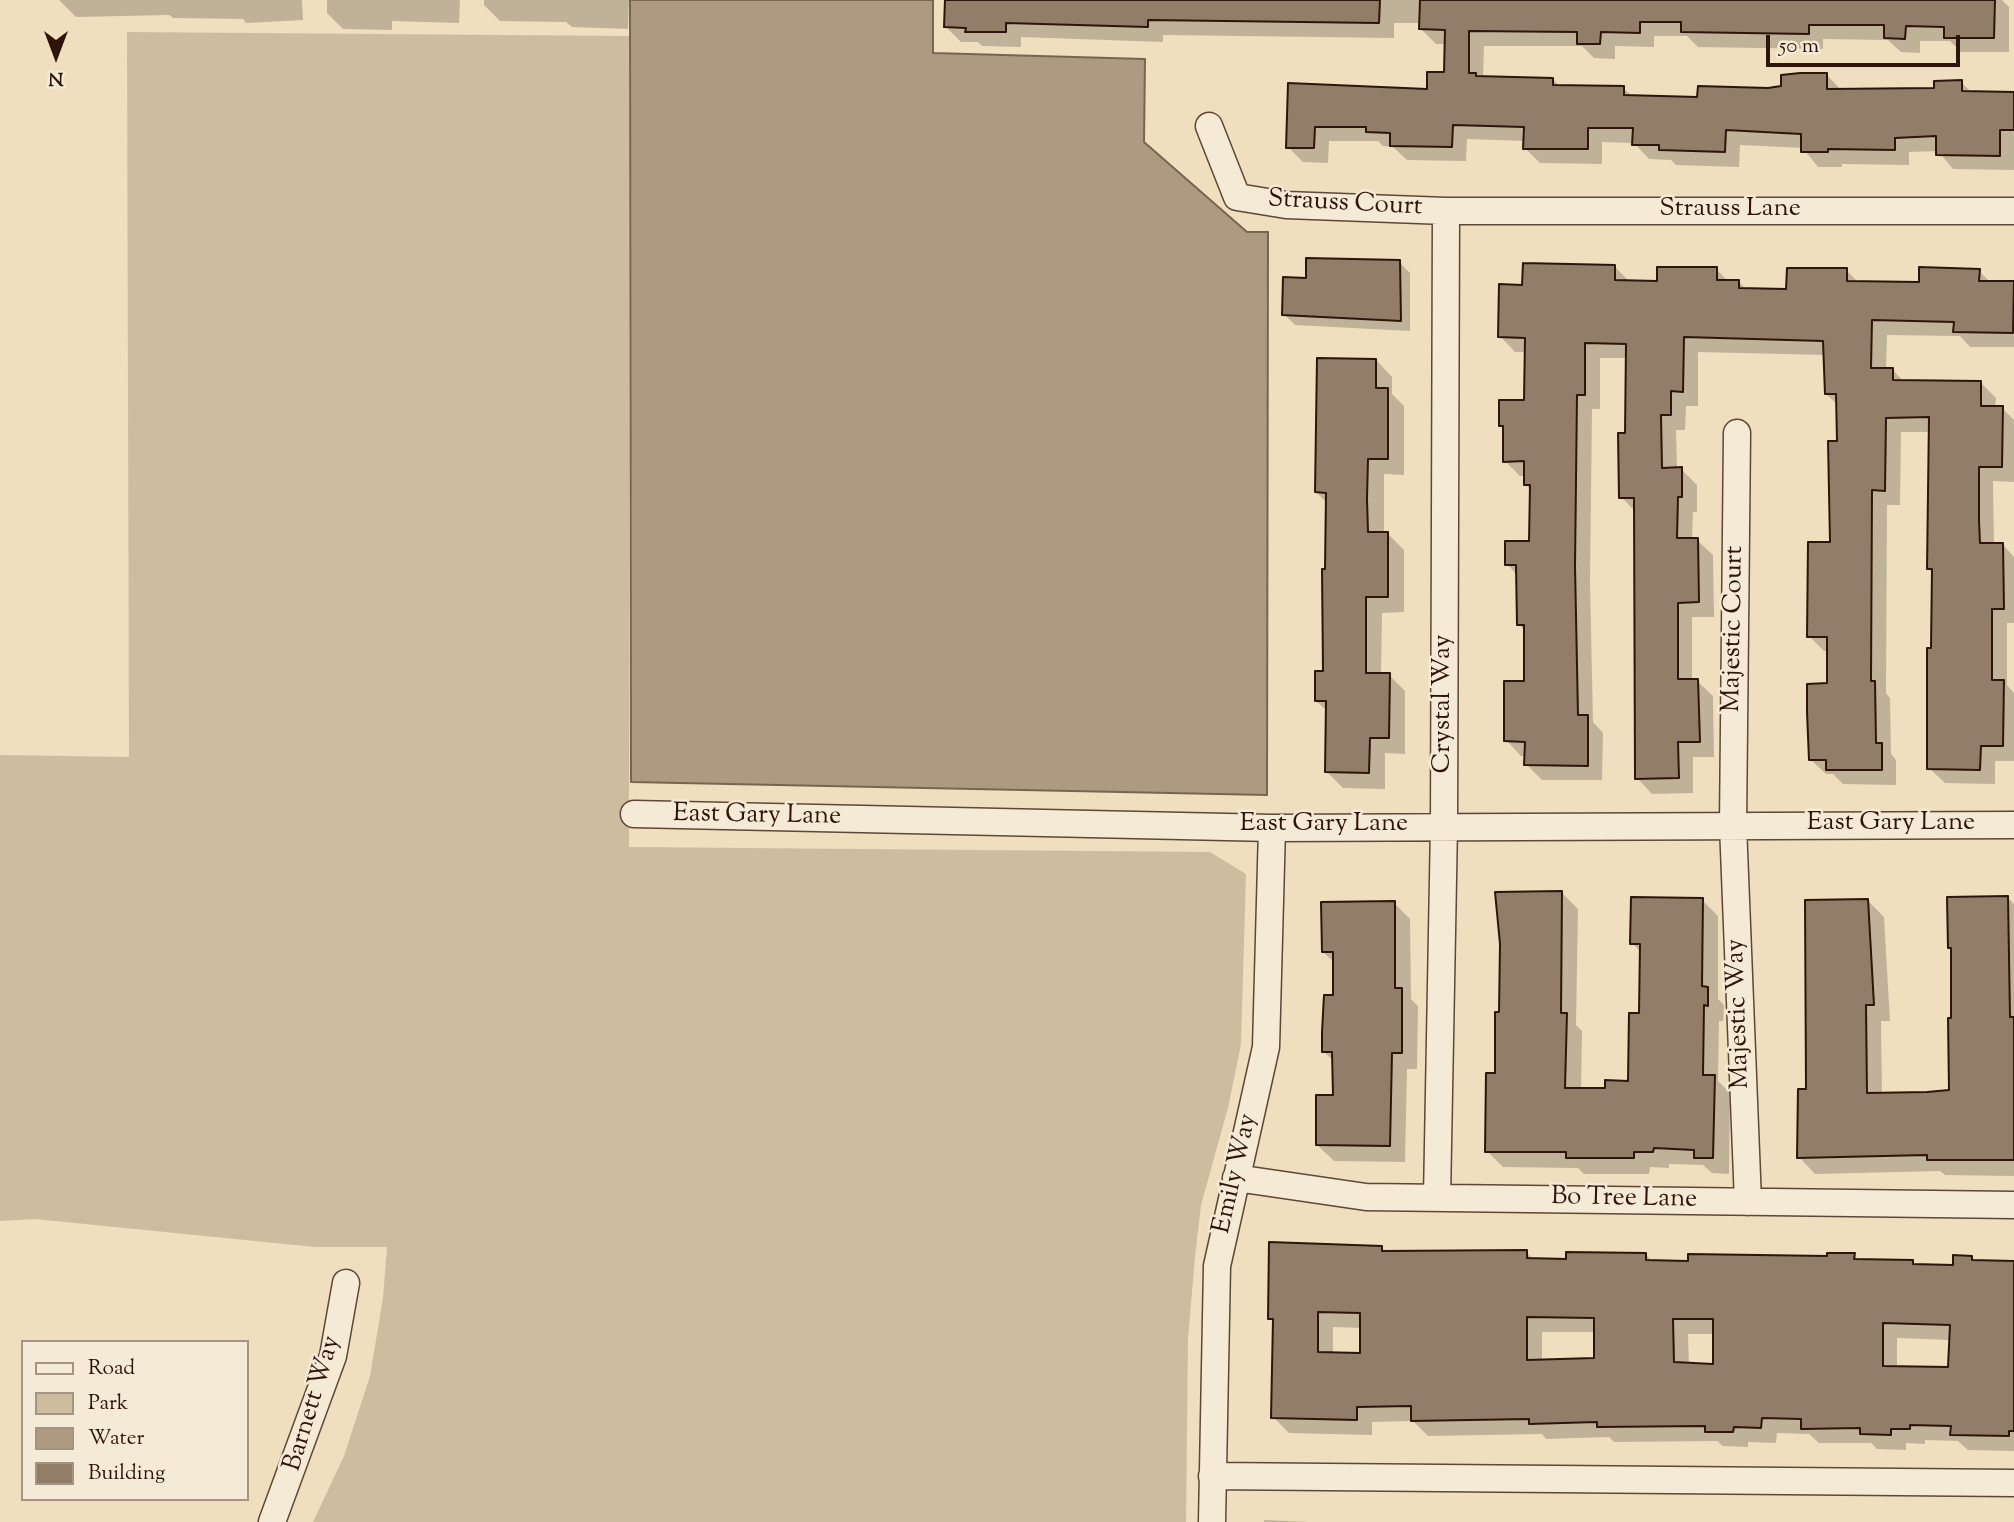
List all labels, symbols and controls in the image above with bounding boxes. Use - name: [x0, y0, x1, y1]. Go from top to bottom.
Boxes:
- north arrow: [21, 21, 91, 91]
- scale bar: [1769, 21, 1963, 65]
- text: 50 m: [1779, 32, 1819, 62]
- text: N: [48, 64, 64, 91]
- street label: Strauss Court: [1267, 185, 1423, 225]
- street label: Strauss Lane: [1659, 195, 1801, 227]
- street label: Majestic Court: [1718, 545, 1752, 713]
- street label: Crystal Way: [1429, 634, 1461, 774]
- street label: East Gary Lane: [673, 800, 841, 834]
- street label: East Gary Lane: [1807, 809, 1975, 841]
- street label: East Gary Lane: [1240, 810, 1408, 842]
- street label: Majestic Way: [1722, 938, 1758, 1090]
- street label: Emily Way: [1208, 1111, 1266, 1237]
- street label: Bo Tree Lane: [1550, 1183, 1698, 1217]
- street label: Barnett Way: [279, 1332, 349, 1476]
- legend: [21, 1340, 248, 1501]
- text: Road: [88, 1354, 135, 1384]
- text: Park: [88, 1389, 128, 1419]
- text: Water: [88, 1424, 144, 1454]
- text: Building: [88, 1459, 165, 1489]

